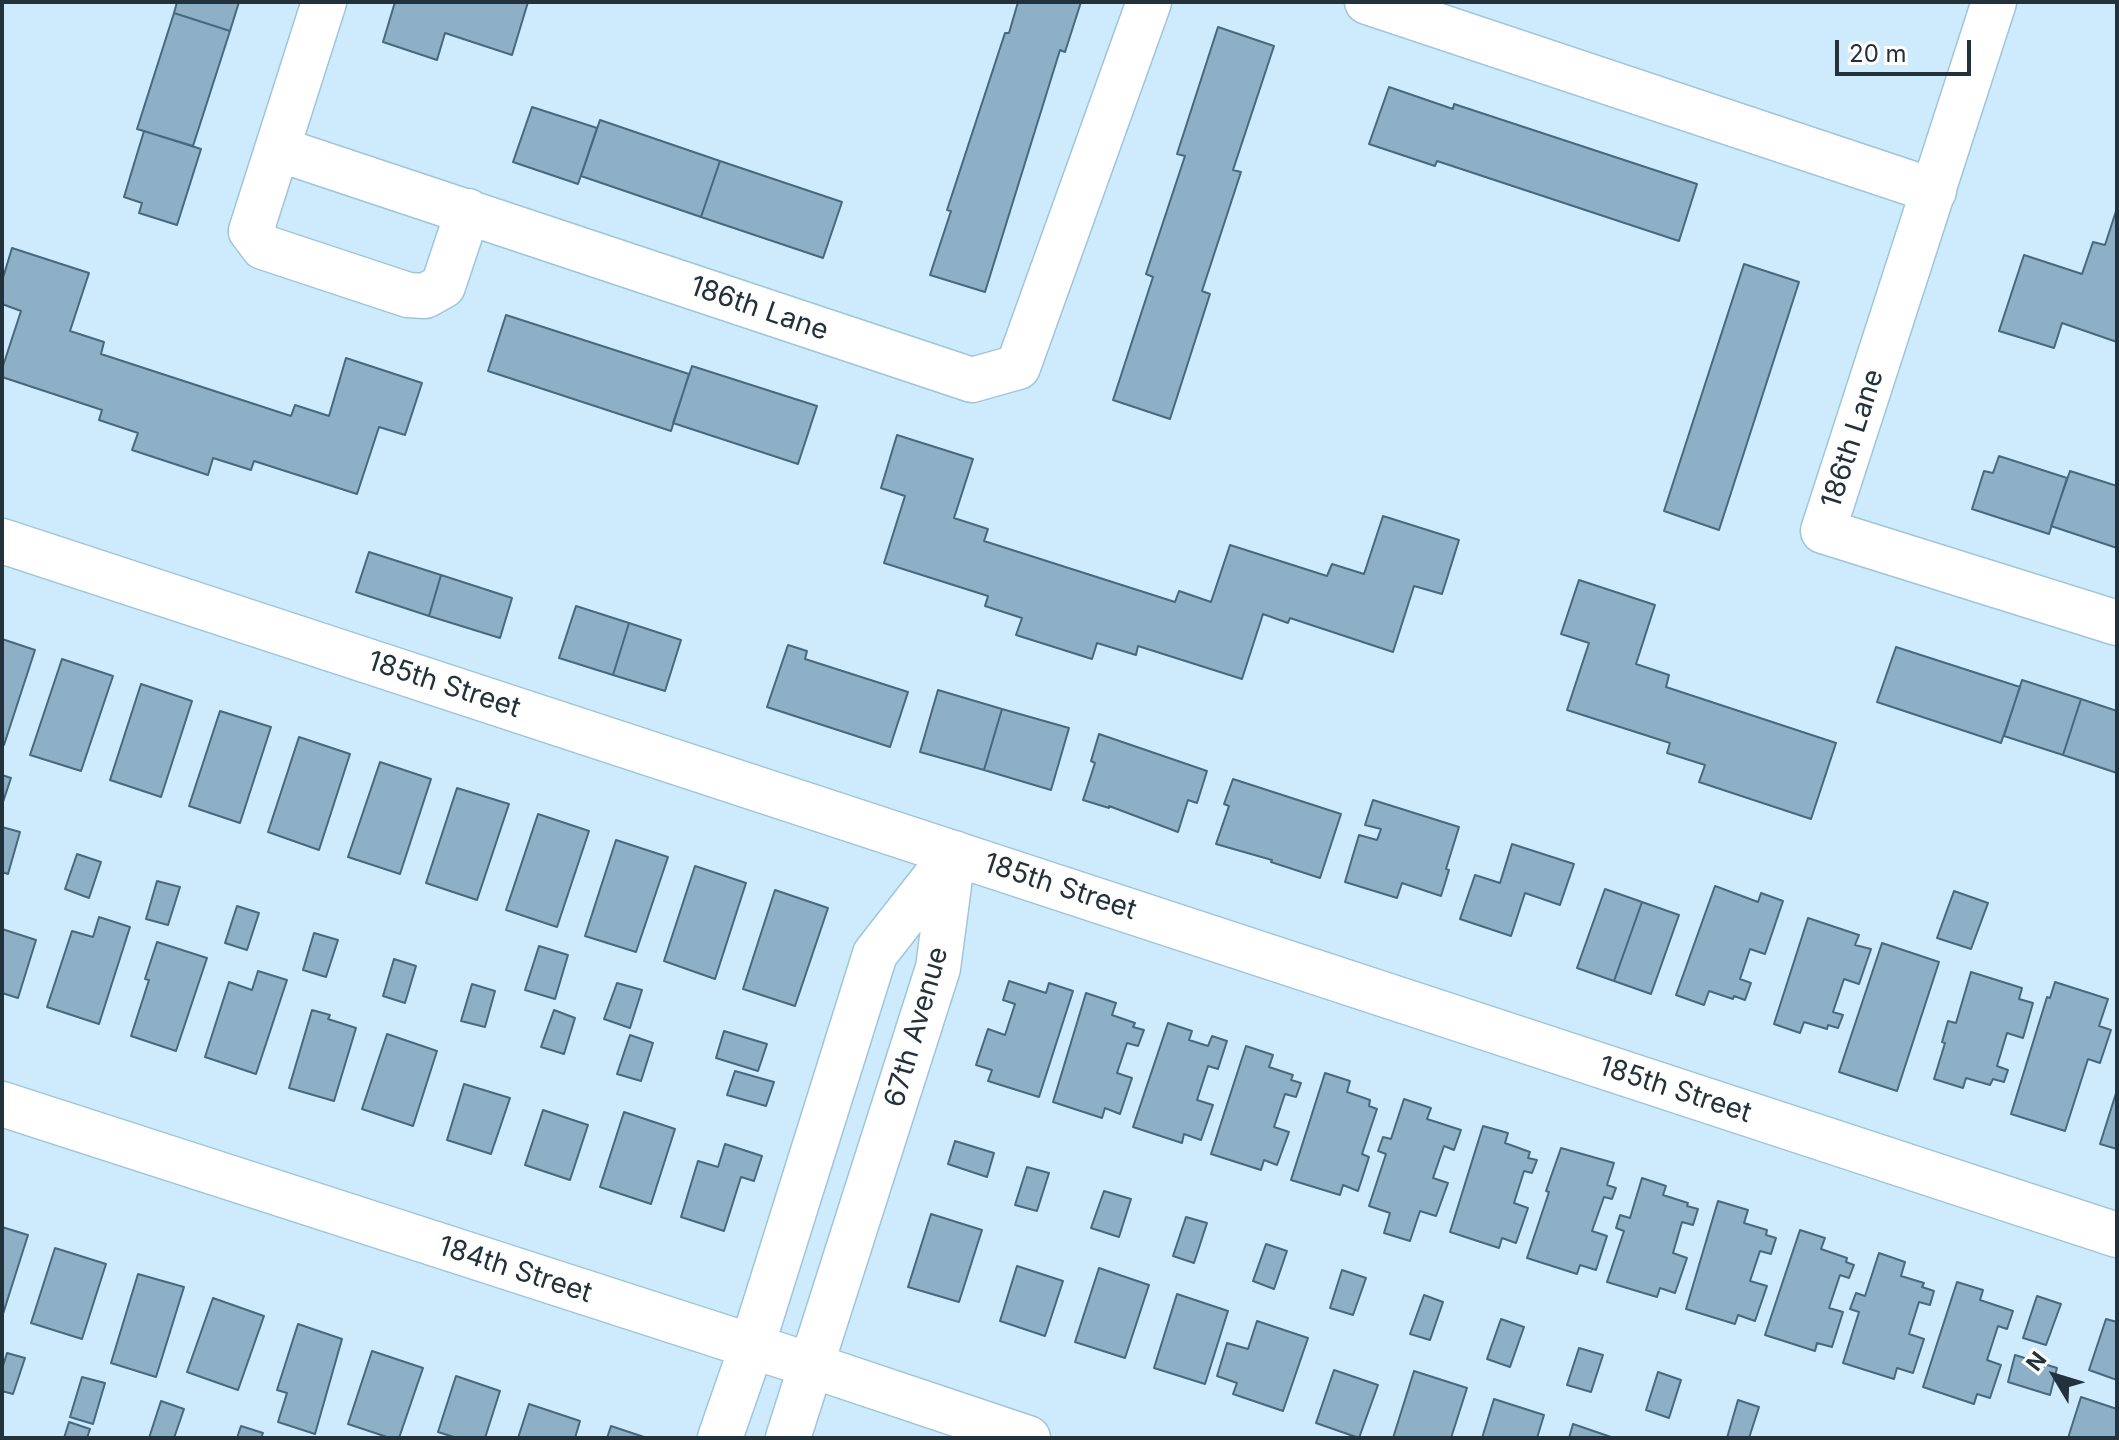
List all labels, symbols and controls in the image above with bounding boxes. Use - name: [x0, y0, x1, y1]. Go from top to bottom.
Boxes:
- scale bar: [1839, 24, 1975, 74]
- text: 20 m: [1849, 39, 1907, 68]
- street label: 186th Lane: [685, 270, 833, 348]
- street label: 186th Lane: [1815, 365, 1891, 513]
- street label: 185th Street: [364, 645, 524, 725]
- street label: 185th Street: [980, 847, 1140, 927]
- street label: 67th Avenue: [878, 943, 956, 1111]
- street label: 185th Street: [1595, 1050, 1755, 1130]
- street label: 184th Street: [434, 1229, 596, 1311]
- north arrow: [2015, 1336, 2095, 1416]
- text: N: [2021, 1347, 2051, 1376]

